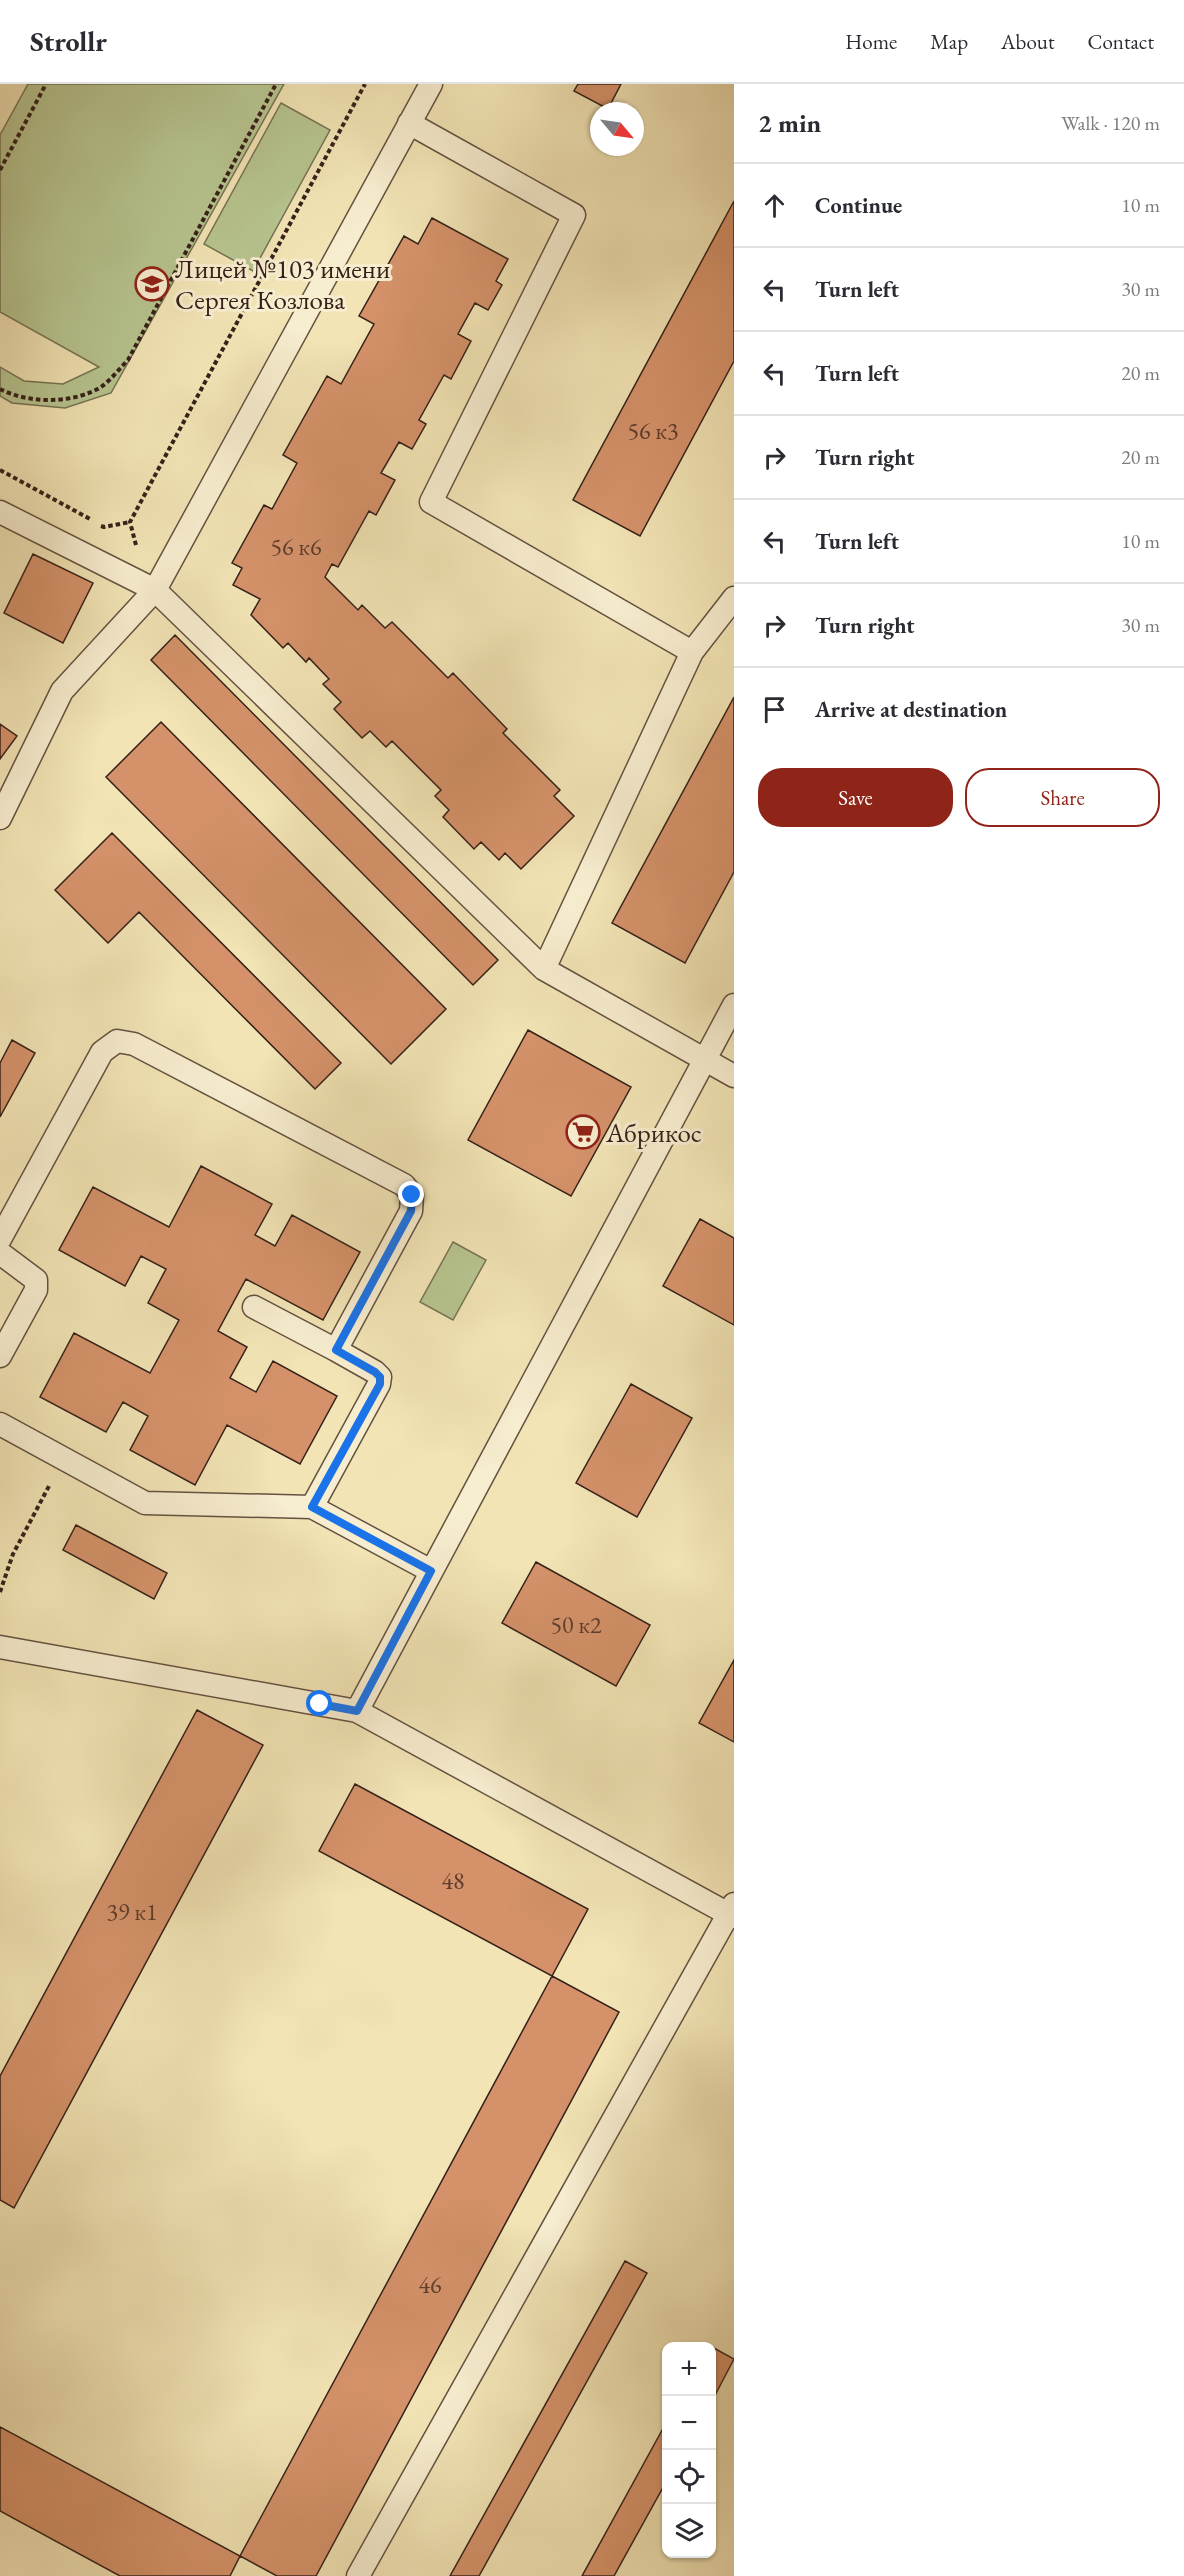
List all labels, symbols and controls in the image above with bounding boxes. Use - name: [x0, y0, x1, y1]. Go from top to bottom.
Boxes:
- text: Strollr: [30, 23, 107, 59]
- text: Home: [845, 28, 897, 55]
- text: Map: [930, 28, 968, 55]
- text: About: [1001, 28, 1054, 55]
- text: Contact: [1087, 28, 1154, 55]
- north arrow: [590, 102, 644, 156]
- text: 2 min: [758, 106, 821, 140]
- text: Walk · 120 m: [1061, 110, 1160, 136]
- icon: ahead: [758, 189, 791, 222]
- text: Continue: [815, 191, 902, 220]
- text: 10 m: [1121, 192, 1160, 218]
- place label: Лицей №103 имени Сергея Козлова: [175, 251, 390, 317]
- school or university icon: Лицей №103 имени Сергея Козлова: [134, 266, 170, 302]
- icon: left: [758, 273, 791, 306]
- text: Turn left: [815, 275, 899, 304]
- text: 30 m: [1121, 276, 1160, 302]
- icon: left: [758, 357, 791, 390]
- text: Turn left: [815, 359, 899, 388]
- text: 20 m: [1121, 360, 1160, 386]
- house number: 56 к3: [628, 415, 678, 446]
- icon: right: [758, 441, 791, 474]
- text: Turn right: [815, 443, 914, 472]
- text: 20 m: [1121, 444, 1160, 470]
- icon: left: [758, 525, 791, 558]
- text: Turn left: [815, 527, 899, 556]
- text: 10 m: [1121, 528, 1160, 554]
- house number: 56 к6: [271, 531, 321, 562]
- icon: right: [758, 609, 791, 642]
- text: Turn right: [815, 611, 914, 640]
- text: 30 m: [1121, 612, 1160, 638]
- icon: arrive: [758, 693, 791, 726]
- text: Arrive at destination: [815, 695, 1007, 724]
- button: Save: [758, 768, 953, 827]
- button: Share: [965, 768, 1160, 827]
- supermarket icon: Абрикос: [565, 1114, 601, 1150]
- place label: Абрикос: [605, 1115, 702, 1150]
- route end: [398, 1181, 424, 1207]
- house number: 50 к2: [551, 1609, 602, 1640]
- route start: [306, 1690, 332, 1716]
- house number: 48: [441, 1865, 465, 1896]
- house number: 39 к1: [107, 1896, 157, 1927]
- house number: 46: [418, 2269, 442, 2300]
- map controls: [662, 2342, 716, 2558]
- button: +: [662, 2342, 716, 2396]
- button: −: [662, 2396, 716, 2450]
- button: locate: [662, 2450, 716, 2504]
- button: layers: [662, 2504, 716, 2558]

